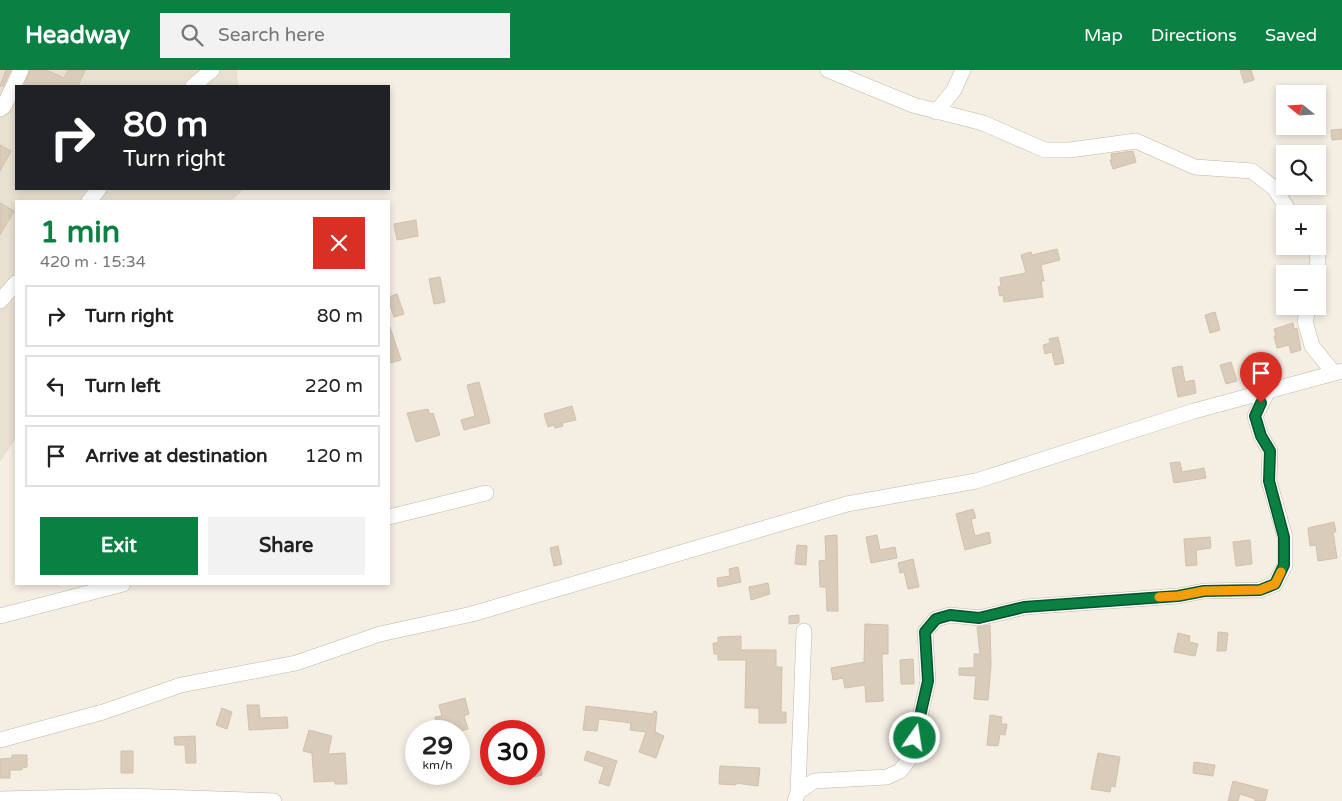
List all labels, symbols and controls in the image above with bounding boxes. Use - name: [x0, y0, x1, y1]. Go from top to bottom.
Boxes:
- search box: [160, 13, 510, 58]
- text: Headway: [25, 21, 130, 50]
- icon: search: [178, 21, 206, 49]
- text: Search here: [218, 24, 325, 46]
- text: Map: [1084, 24, 1123, 46]
- text: Directions: [1151, 24, 1237, 46]
- text: Saved: [1265, 24, 1317, 46]
- north arrow: [1276, 85, 1326, 135]
- map controls: [1276, 85, 1326, 315]
- text: 80 m: [123, 104, 208, 146]
- icon: right: [40, 105, 105, 170]
- button: search: [1276, 145, 1326, 195]
- text: Turn right: [123, 146, 225, 172]
- button: +: [1276, 205, 1326, 255]
- text: 1 min: [40, 214, 120, 251]
- button: close: [313, 217, 365, 269]
- text: 420 m · 15:34: [40, 252, 146, 272]
- button: −: [1276, 265, 1326, 315]
- icon: right: [42, 302, 70, 330]
- text: Turn right: [85, 305, 173, 327]
- text: 80 m: [317, 305, 363, 327]
- pin: [1240, 352, 1282, 403]
- icon: arrive: [1247, 359, 1275, 387]
- icon: left: [42, 372, 70, 400]
- text: Turn left: [85, 375, 161, 397]
- text: 220 m: [305, 375, 363, 397]
- icon: arrive: [42, 442, 70, 470]
- text: Arrive at destination: [85, 445, 268, 467]
- text: 120 m: [305, 445, 363, 467]
- button: Exit: [40, 517, 198, 575]
- button: Share: [208, 517, 365, 575]
- position arrow: [888, 711, 940, 763]
- speed limit sign: 30: [480, 720, 545, 785]
- text: 29: [422, 731, 453, 761]
- text: km/h: [422, 758, 453, 772]

